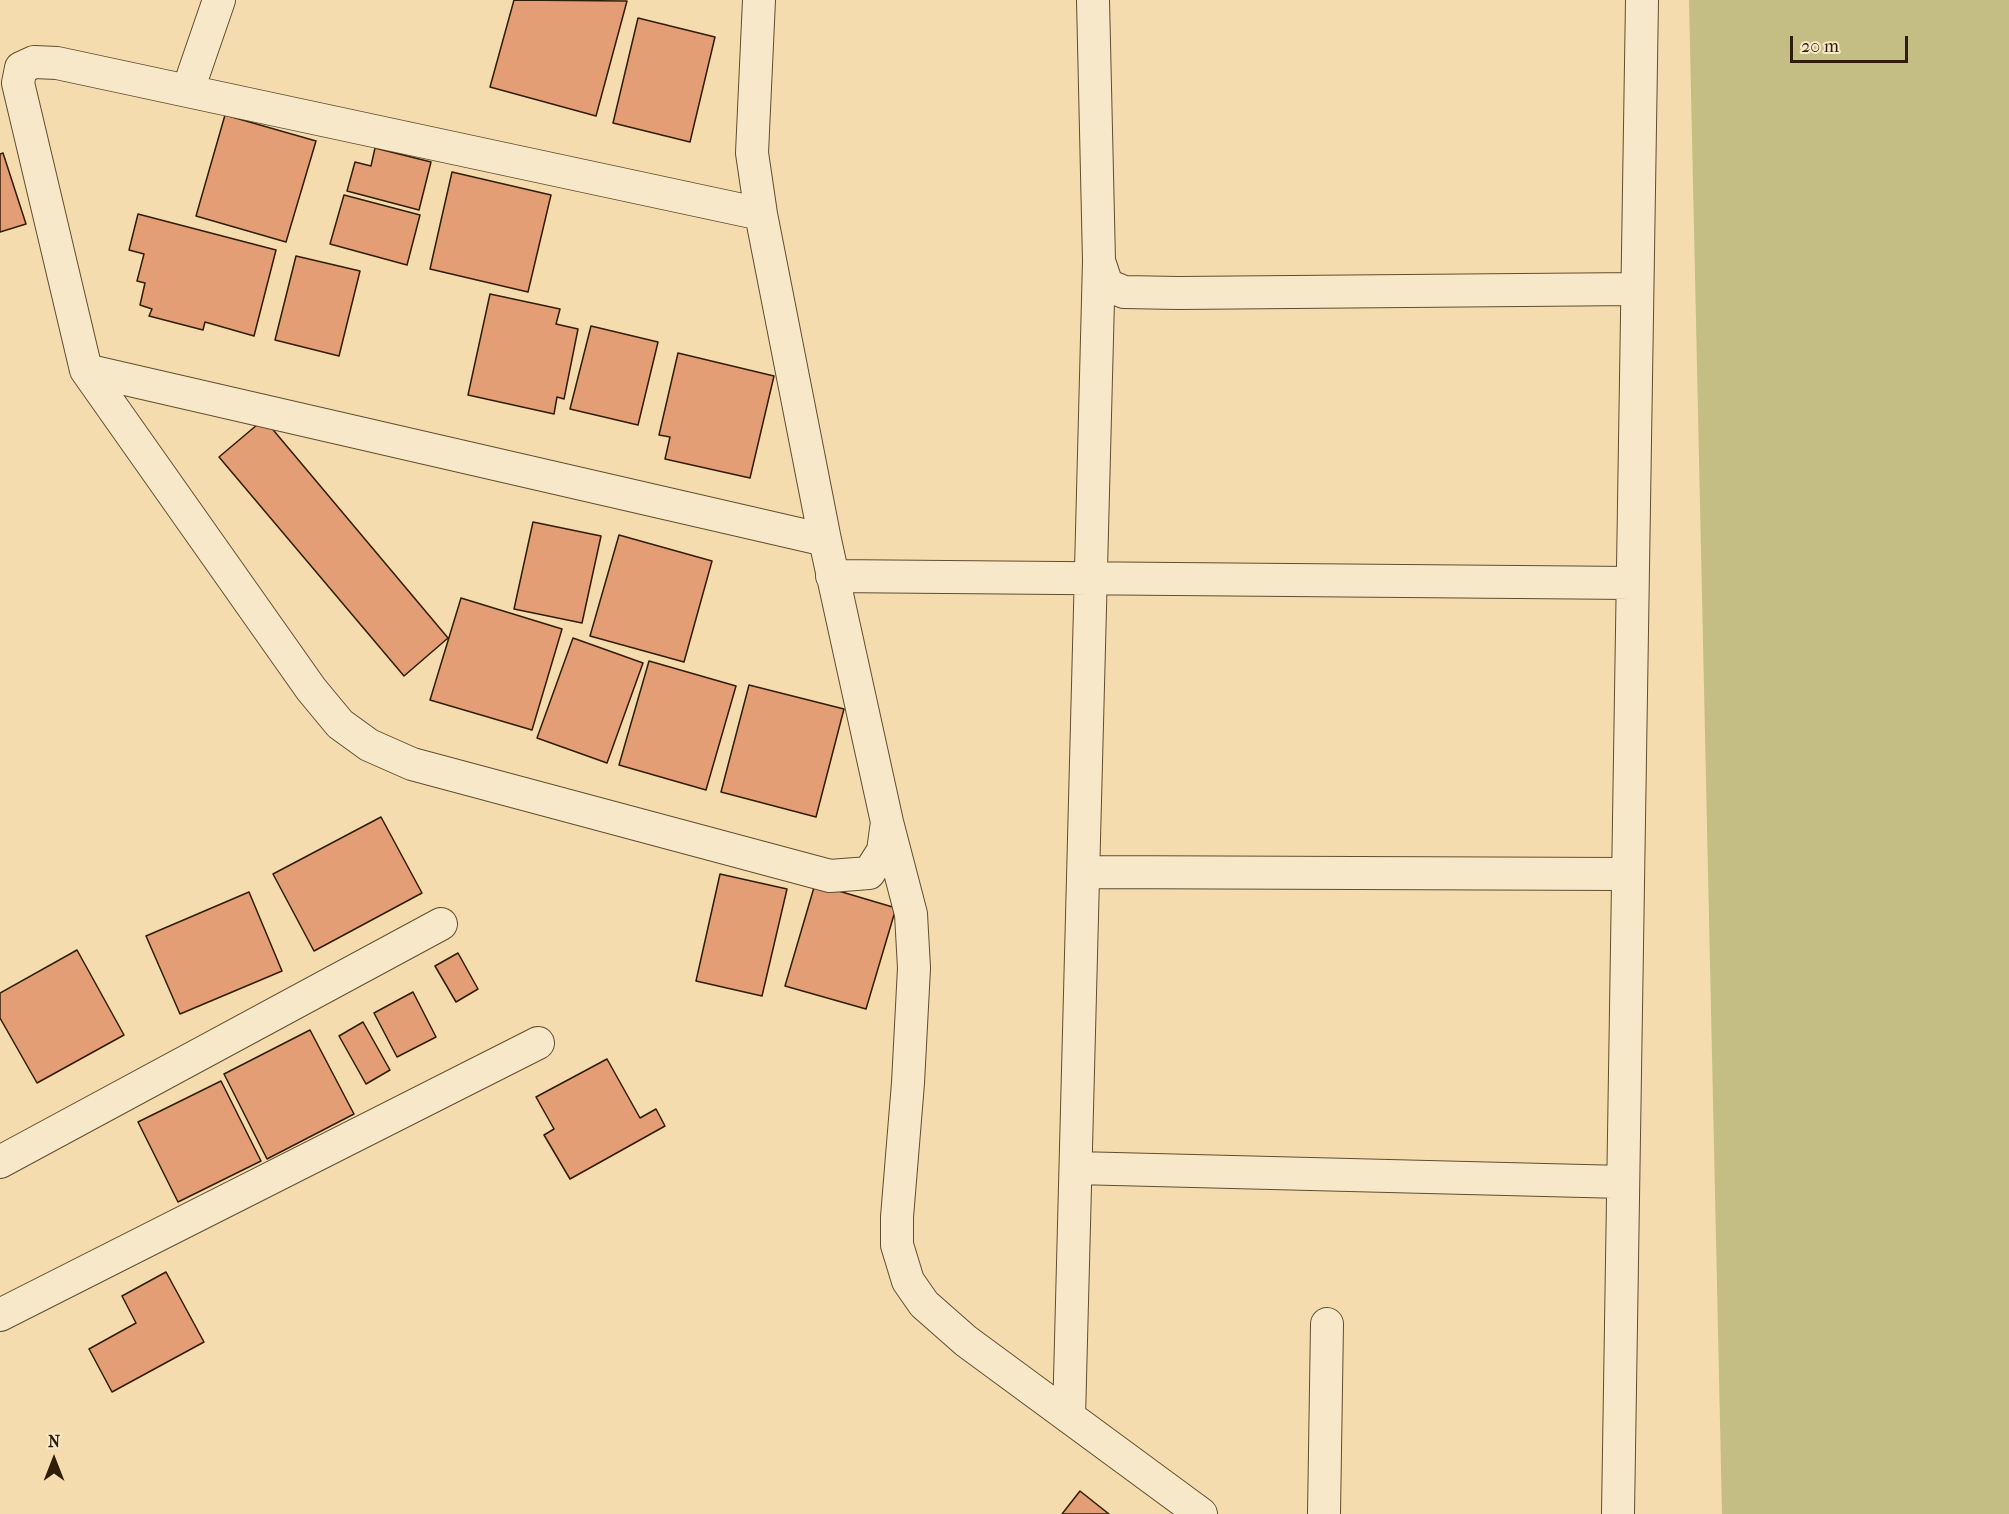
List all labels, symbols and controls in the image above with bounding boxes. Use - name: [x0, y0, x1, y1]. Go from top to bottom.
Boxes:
- scale bar: [1793, 24, 1912, 62]
- text: 20 m: [1801, 36, 1839, 57]
- north arrow: [24, 1430, 84, 1490]
- text: N: [48, 1432, 60, 1451]

